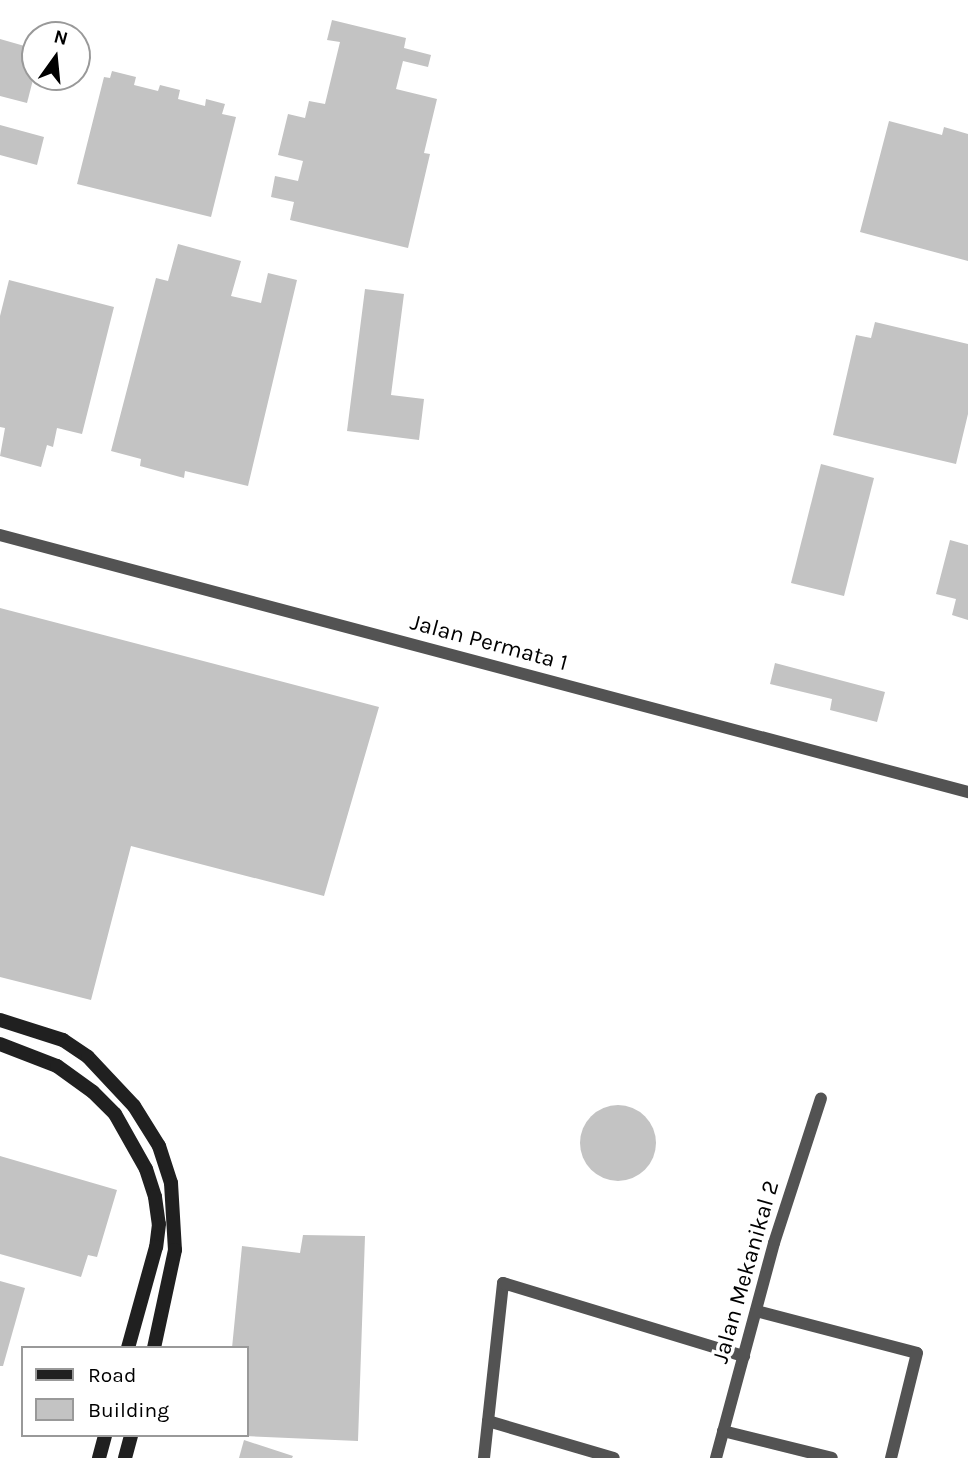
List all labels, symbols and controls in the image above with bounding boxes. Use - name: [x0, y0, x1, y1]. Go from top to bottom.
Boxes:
- north arrow: [21, 21, 91, 91]
- text: N: [51, 25, 70, 50]
- street label: Jalan Permata 1: [407, 609, 571, 677]
- street label: Jalan Mekanikal 2: [707, 1177, 785, 1367]
- legend: [21, 1346, 248, 1437]
- text: Road: [88, 1363, 136, 1387]
- text: Building: [88, 1398, 169, 1422]

